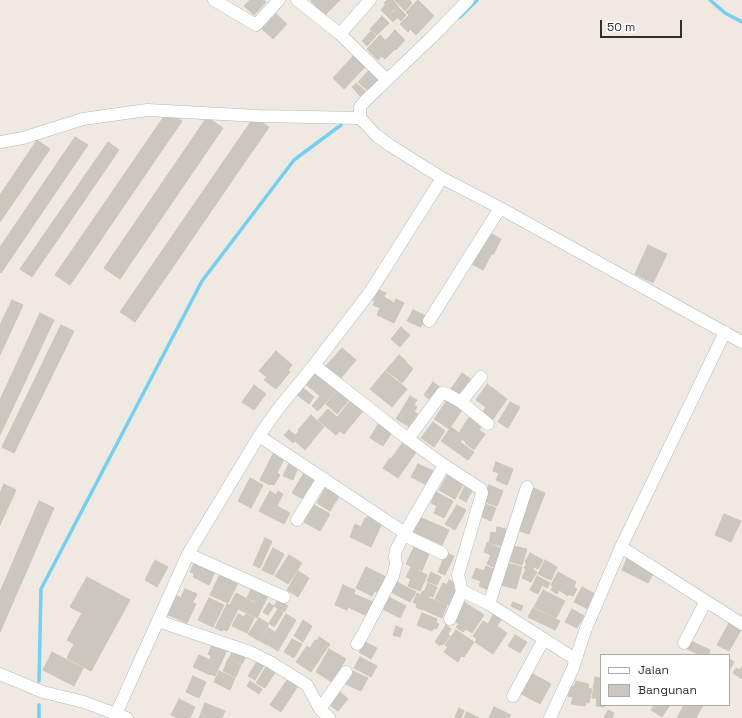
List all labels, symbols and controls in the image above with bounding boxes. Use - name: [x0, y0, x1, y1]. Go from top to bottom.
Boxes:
- scale bar: [602, 12, 684, 38]
- text: 50 m: [607, 19, 635, 35]
- legend: [600, 654, 730, 706]
- text: Jalan: [638, 662, 669, 678]
- text: Bangunan: [638, 682, 697, 698]

